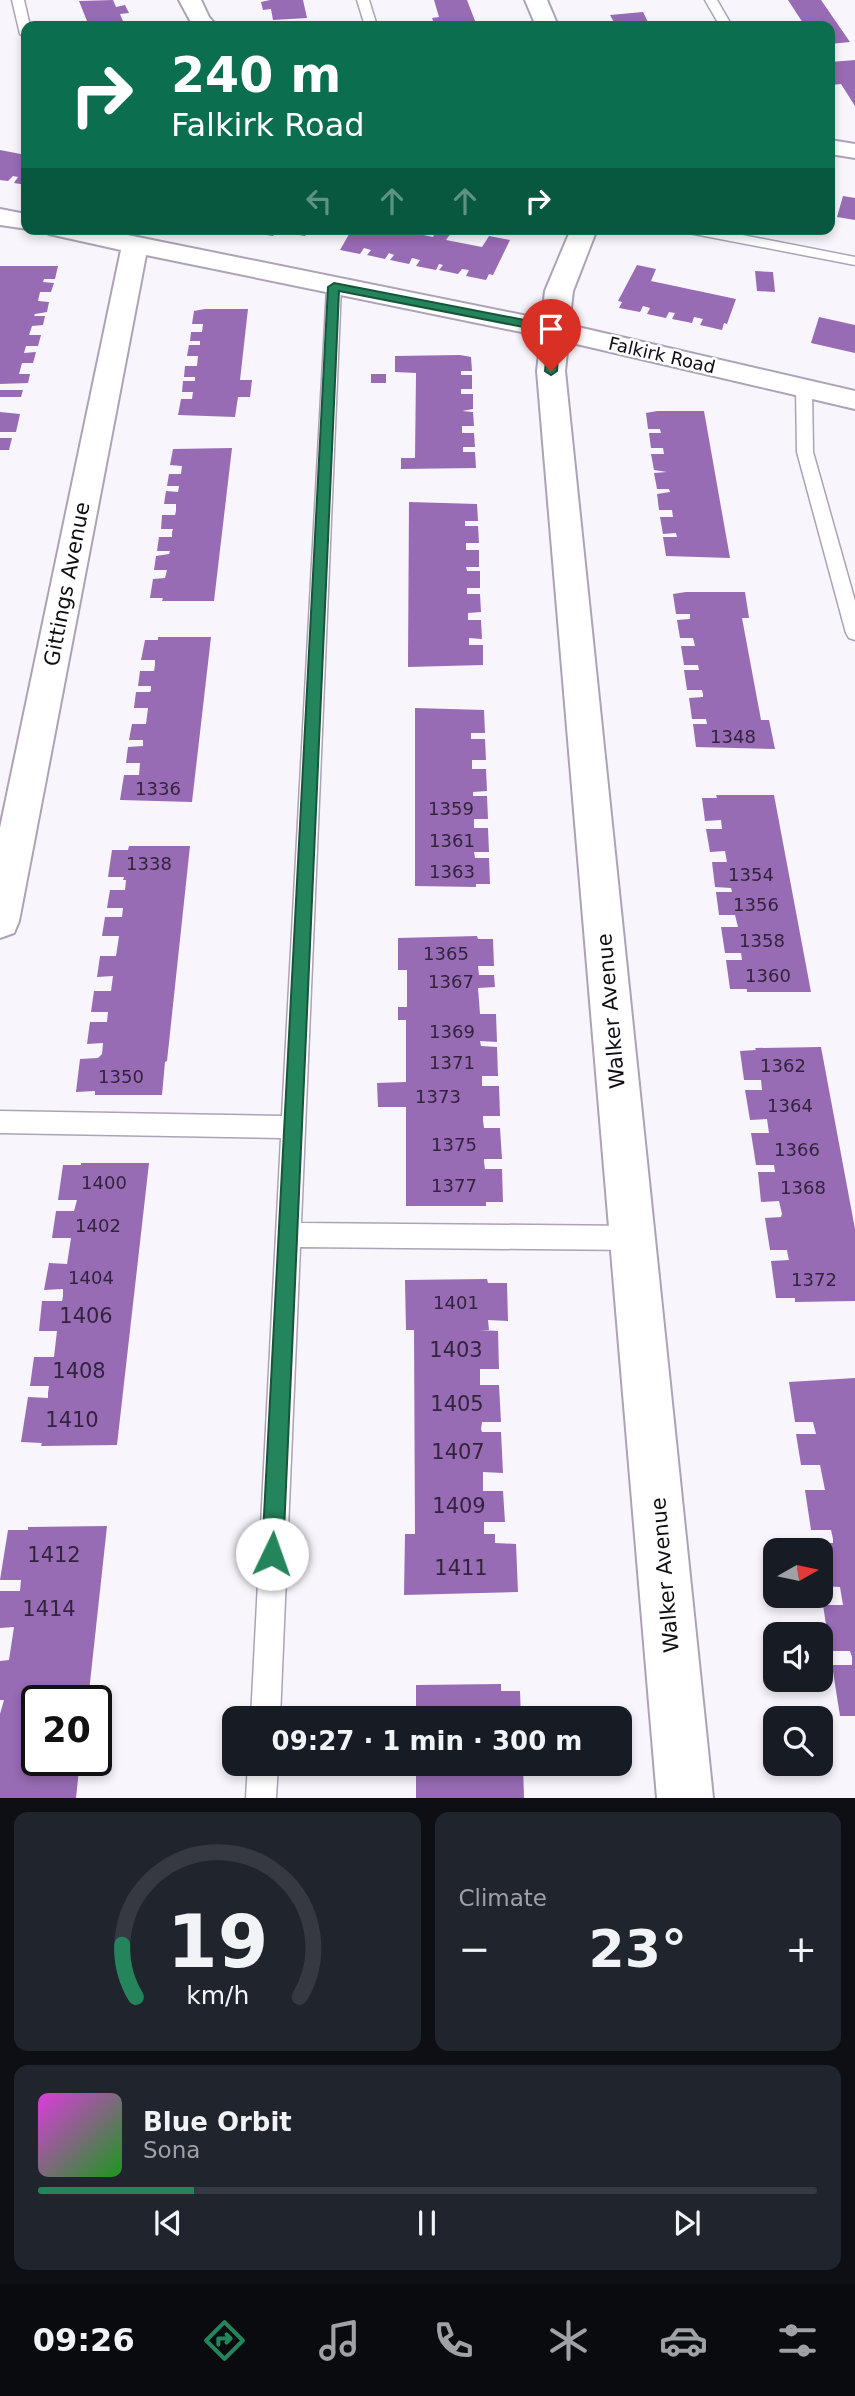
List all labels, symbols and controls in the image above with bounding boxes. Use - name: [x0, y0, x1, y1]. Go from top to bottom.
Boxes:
- text: 240 m: [171, 47, 341, 104]
- icon: right: [56, 49, 147, 140]
- text: Falkirk Road: [171, 106, 365, 144]
- icon: left: [300, 182, 338, 220]
- icon: ahead: [373, 182, 411, 220]
- icon: ahead: [446, 182, 484, 220]
- icon: right: [519, 182, 557, 220]
- pin: [521, 299, 581, 371]
- icon: arrive: [532, 310, 570, 348]
- street label: Falkirk Road: [607, 333, 717, 377]
- street label: Gittings Avenue: [39, 500, 95, 668]
- house number: 1348: [710, 726, 756, 747]
- house number: 1336: [135, 778, 181, 799]
- house number: 1359: [428, 798, 474, 819]
- house number: 1361: [429, 830, 475, 851]
- house number: 1338: [126, 853, 172, 874]
- house number: 1363: [429, 861, 475, 882]
- house number: 1354: [728, 864, 774, 885]
- house number: 1356: [733, 894, 779, 915]
- house number: 1358: [739, 930, 785, 951]
- street label: Walker Avenue: [592, 932, 630, 1090]
- house number: 1365: [423, 943, 469, 964]
- house number: 1360: [745, 965, 791, 986]
- house number: 1367: [428, 971, 474, 992]
- house number: 1369: [429, 1021, 475, 1042]
- house number: 1371: [429, 1052, 475, 1073]
- house number: 1362: [760, 1055, 806, 1076]
- house number: 1350: [98, 1066, 144, 1087]
- house number: 1373: [415, 1086, 461, 1107]
- house number: 1364: [767, 1095, 813, 1116]
- house number: 1375: [431, 1134, 477, 1155]
- house number: 1366: [774, 1139, 820, 1160]
- house number: 1400: [81, 1172, 127, 1193]
- house number: 1377: [431, 1175, 477, 1196]
- house number: 1368: [780, 1177, 826, 1198]
- house number: 1402: [75, 1215, 121, 1236]
- house number: 1404: [68, 1267, 114, 1288]
- house number: 1372: [791, 1269, 837, 1290]
- house number: 1401: [433, 1292, 479, 1313]
- house number: 1406: [59, 1304, 113, 1328]
- house number: 1403: [429, 1338, 483, 1362]
- house number: 1408: [52, 1359, 106, 1383]
- house number: 1405: [430, 1392, 484, 1416]
- house number: 1410: [45, 1408, 99, 1432]
- house number: 1407: [431, 1440, 485, 1464]
- house number: 1409: [432, 1494, 486, 1518]
- street label: Walker Avenue: [646, 1496, 684, 1654]
- position arrow: [235, 1517, 309, 1591]
- north arrow: [763, 1538, 833, 1608]
- map controls: [763, 1538, 833, 1776]
- house number: 1412: [27, 1543, 81, 1567]
- house number: 1411: [434, 1556, 488, 1580]
- house number: 1414: [22, 1597, 76, 1621]
- button: sound: [763, 1622, 833, 1692]
- speed limit sign: 20: [21, 1685, 112, 1776]
- button: search: [763, 1706, 833, 1776]
- text: 09:27 · 1 min · 300 m: [272, 1726, 582, 1756]
- text: Climate: [459, 1885, 547, 1911]
- text: 19: [167, 1900, 268, 1985]
- text: 23°: [589, 1919, 687, 1979]
- text: −: [459, 1927, 490, 1971]
- text: +: [785, 1927, 817, 1971]
- text: km/h: [186, 1981, 249, 2010]
- text: Blue Orbit: [143, 2107, 292, 2137]
- text: Sona: [143, 2137, 200, 2163]
- icon: previous: [149, 2204, 187, 2242]
- icon: pause: [408, 2204, 446, 2242]
- icon: next: [668, 2204, 706, 2242]
- icon: directions: [200, 2316, 249, 2365]
- icon: music: [315, 2316, 364, 2365]
- icon: phone: [429, 2316, 478, 2365]
- icon: climate: [544, 2316, 593, 2365]
- icon: car: [659, 2316, 708, 2365]
- icon: filters: [773, 2316, 822, 2365]
- text: 09:26: [33, 2321, 135, 2359]

